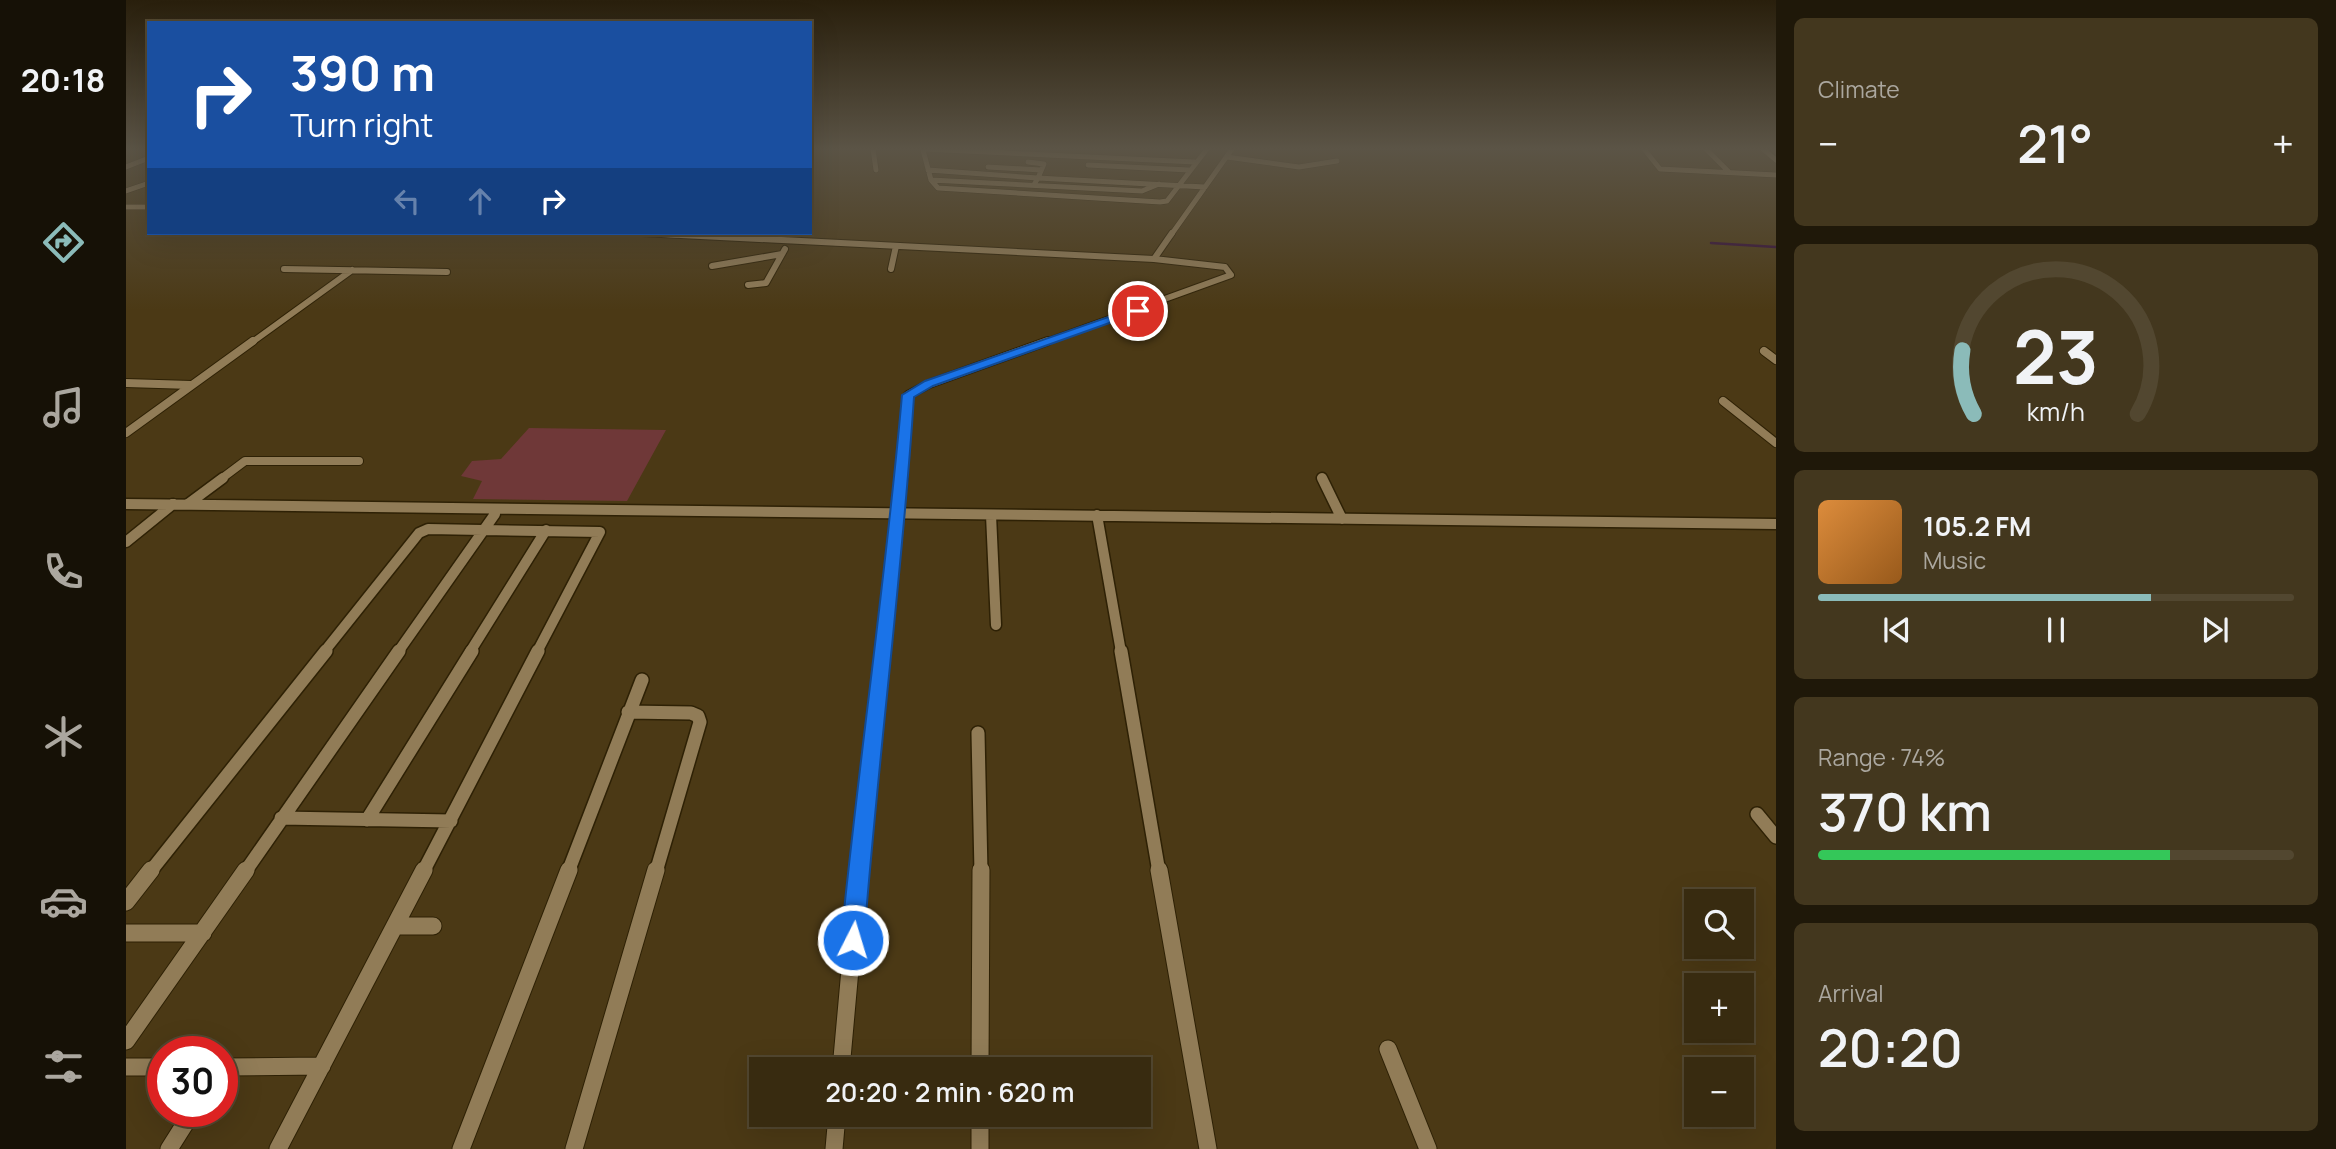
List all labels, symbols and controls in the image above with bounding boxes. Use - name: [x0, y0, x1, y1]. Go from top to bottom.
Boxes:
- text: 390 m: [290, 39, 435, 106]
- icon: right: [175, 49, 266, 140]
- text: 20:18: [21, 58, 105, 102]
- text: Climate: [1818, 73, 1900, 105]
- text: Turn right: [290, 103, 433, 147]
- text: 21°: [2017, 108, 2093, 179]
- text: −: [1818, 117, 1839, 169]
- text: +: [2272, 117, 2294, 169]
- icon: left: [388, 182, 426, 220]
- icon: ahead: [461, 182, 499, 220]
- icon: right: [534, 182, 572, 220]
- icon: directions: [39, 218, 88, 267]
- pin: [1108, 281, 1168, 341]
- icon: arrive: [1119, 292, 1157, 330]
- text: 23: [2013, 307, 2099, 407]
- icon: music: [39, 383, 88, 432]
- text: km/h: [2027, 394, 2085, 429]
- text: 105.2 FM: [1923, 508, 2031, 544]
- text: Music: [1923, 544, 1986, 576]
- icon: phone: [39, 547, 88, 596]
- icon: previous: [1878, 611, 1916, 649]
- icon: pause: [2037, 611, 2075, 649]
- icon: next: [2196, 611, 2234, 649]
- icon: climate: [39, 712, 88, 761]
- text: Range · 74%: [1818, 741, 1945, 773]
- text: 370 km: [1818, 776, 1992, 847]
- icon: car: [39, 877, 88, 926]
- map controls: [1684, 889, 1754, 1127]
- button: search: [1684, 889, 1754, 959]
- position arrow: [816, 903, 890, 977]
- button: +: [1684, 973, 1754, 1043]
- text: Arrival: [1818, 977, 1884, 1009]
- text: 20:20: [1818, 1012, 1963, 1083]
- speed limit sign: 30: [147, 1036, 238, 1127]
- icon: filters: [39, 1042, 88, 1091]
- button: −: [1684, 1057, 1754, 1127]
- text: 20:20 · 2 min · 620 m: [826, 1074, 1074, 1110]

